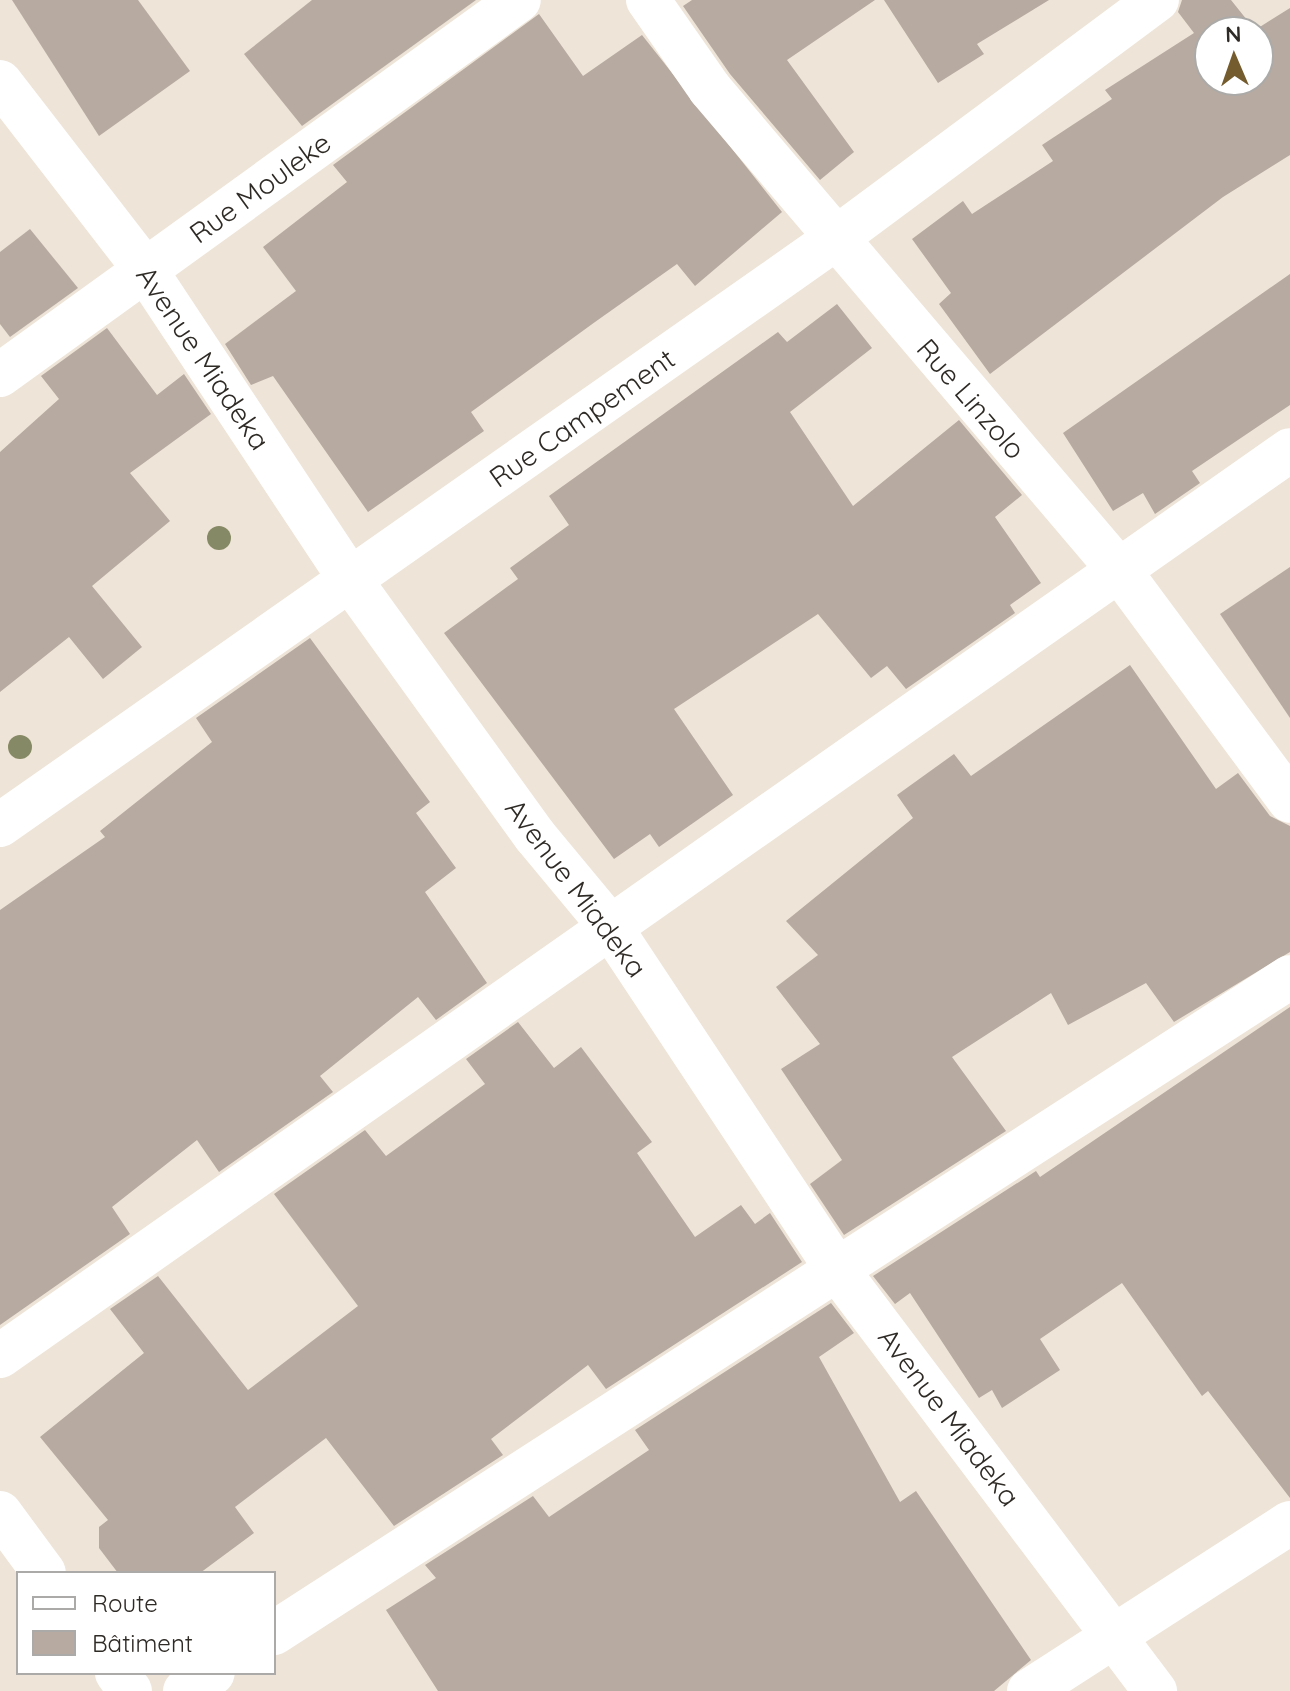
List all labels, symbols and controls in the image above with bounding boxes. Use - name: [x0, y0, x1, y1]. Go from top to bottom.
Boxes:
- north arrow: [1194, 16, 1274, 96]
- text: N: [1225, 20, 1242, 48]
- street label: Rue Mouleke: [183, 126, 337, 250]
- street label: Avenue Miadeka: [129, 260, 277, 456]
- street label: Rue Linzolo: [910, 332, 1032, 466]
- street label: Rue Campement: [483, 342, 681, 494]
- street label: Avenue Miadeka: [498, 792, 654, 984]
- street label: Avenue Miadeka: [871, 1321, 1027, 1513]
- legend: [16, 1571, 276, 1675]
- text: Route: [92, 1588, 158, 1618]
- text: Bâtiment: [92, 1628, 193, 1658]

